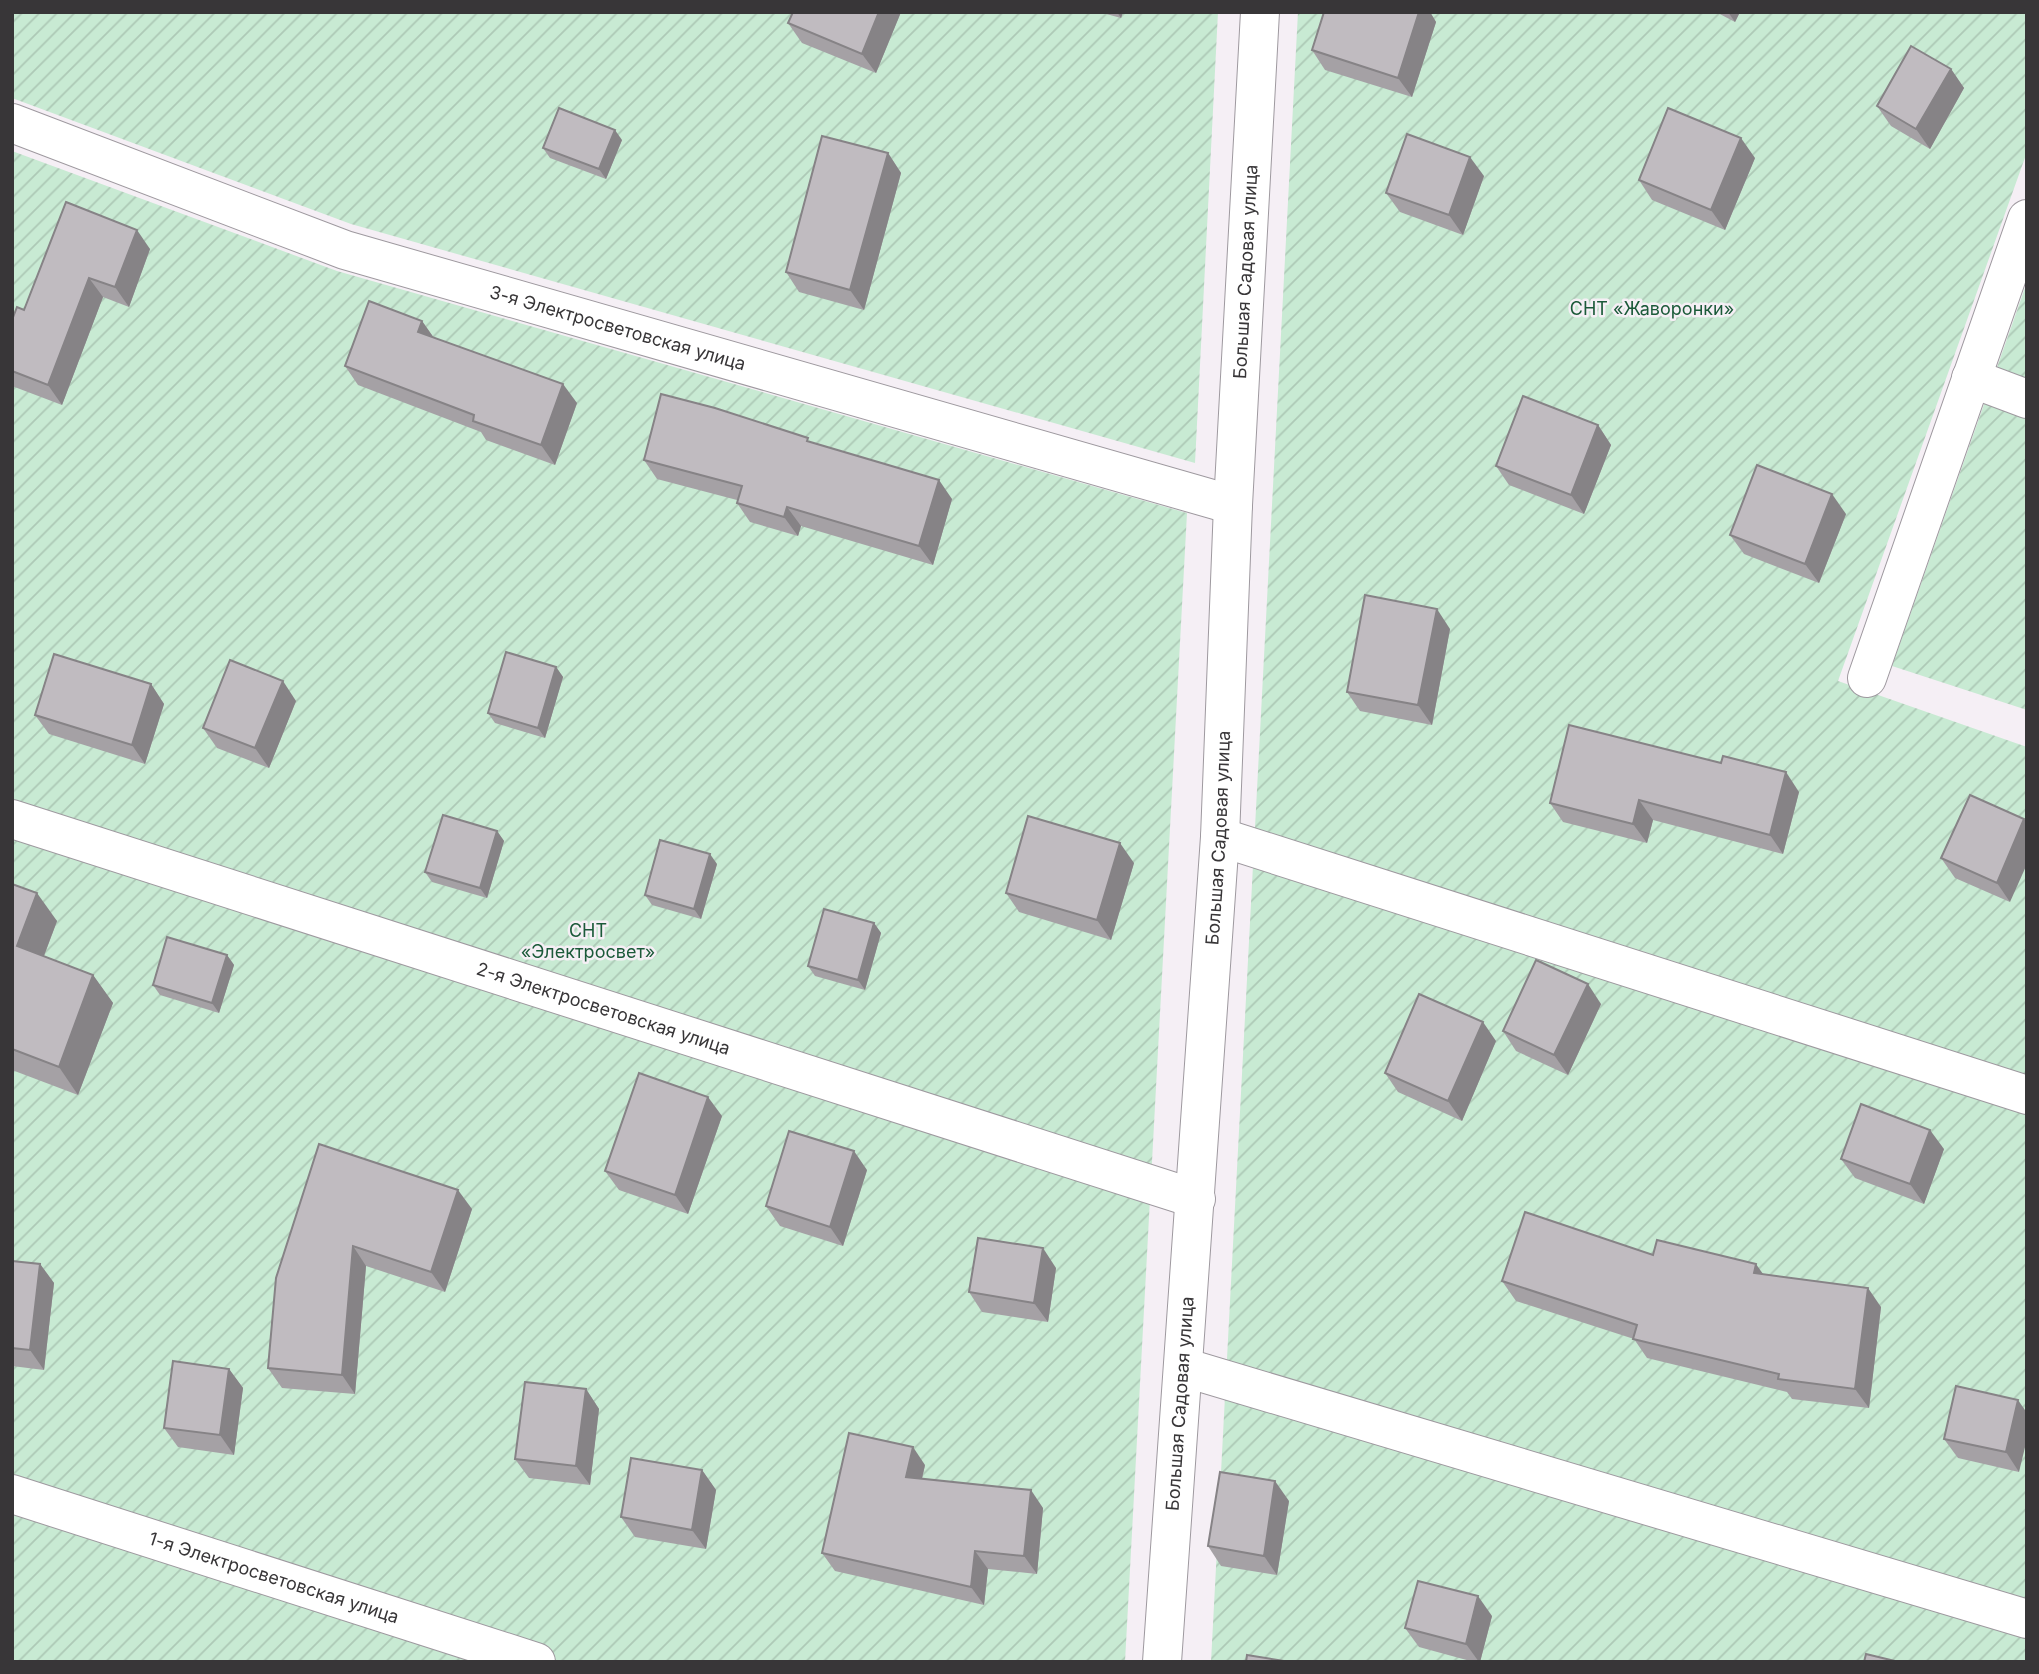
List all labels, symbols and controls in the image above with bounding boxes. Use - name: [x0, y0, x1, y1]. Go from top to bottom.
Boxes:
- street label: Большая Садовая улица: [1229, 164, 1262, 379]
- street label: 3-я Электросветовская улица: [487, 281, 748, 374]
- park label: СНТ «Жаворонки»: [1570, 298, 1734, 319]
- street label: Большая Садовая улица: [1201, 730, 1234, 946]
- park label: СНТ «Электросвет»: [521, 920, 655, 962]
- street label: 2-я Электросветовская улица: [474, 958, 733, 1059]
- street label: Большая Садовая улица: [1162, 1296, 1198, 1511]
- street label: 1-я Электросветовская улица: [146, 1528, 402, 1627]

